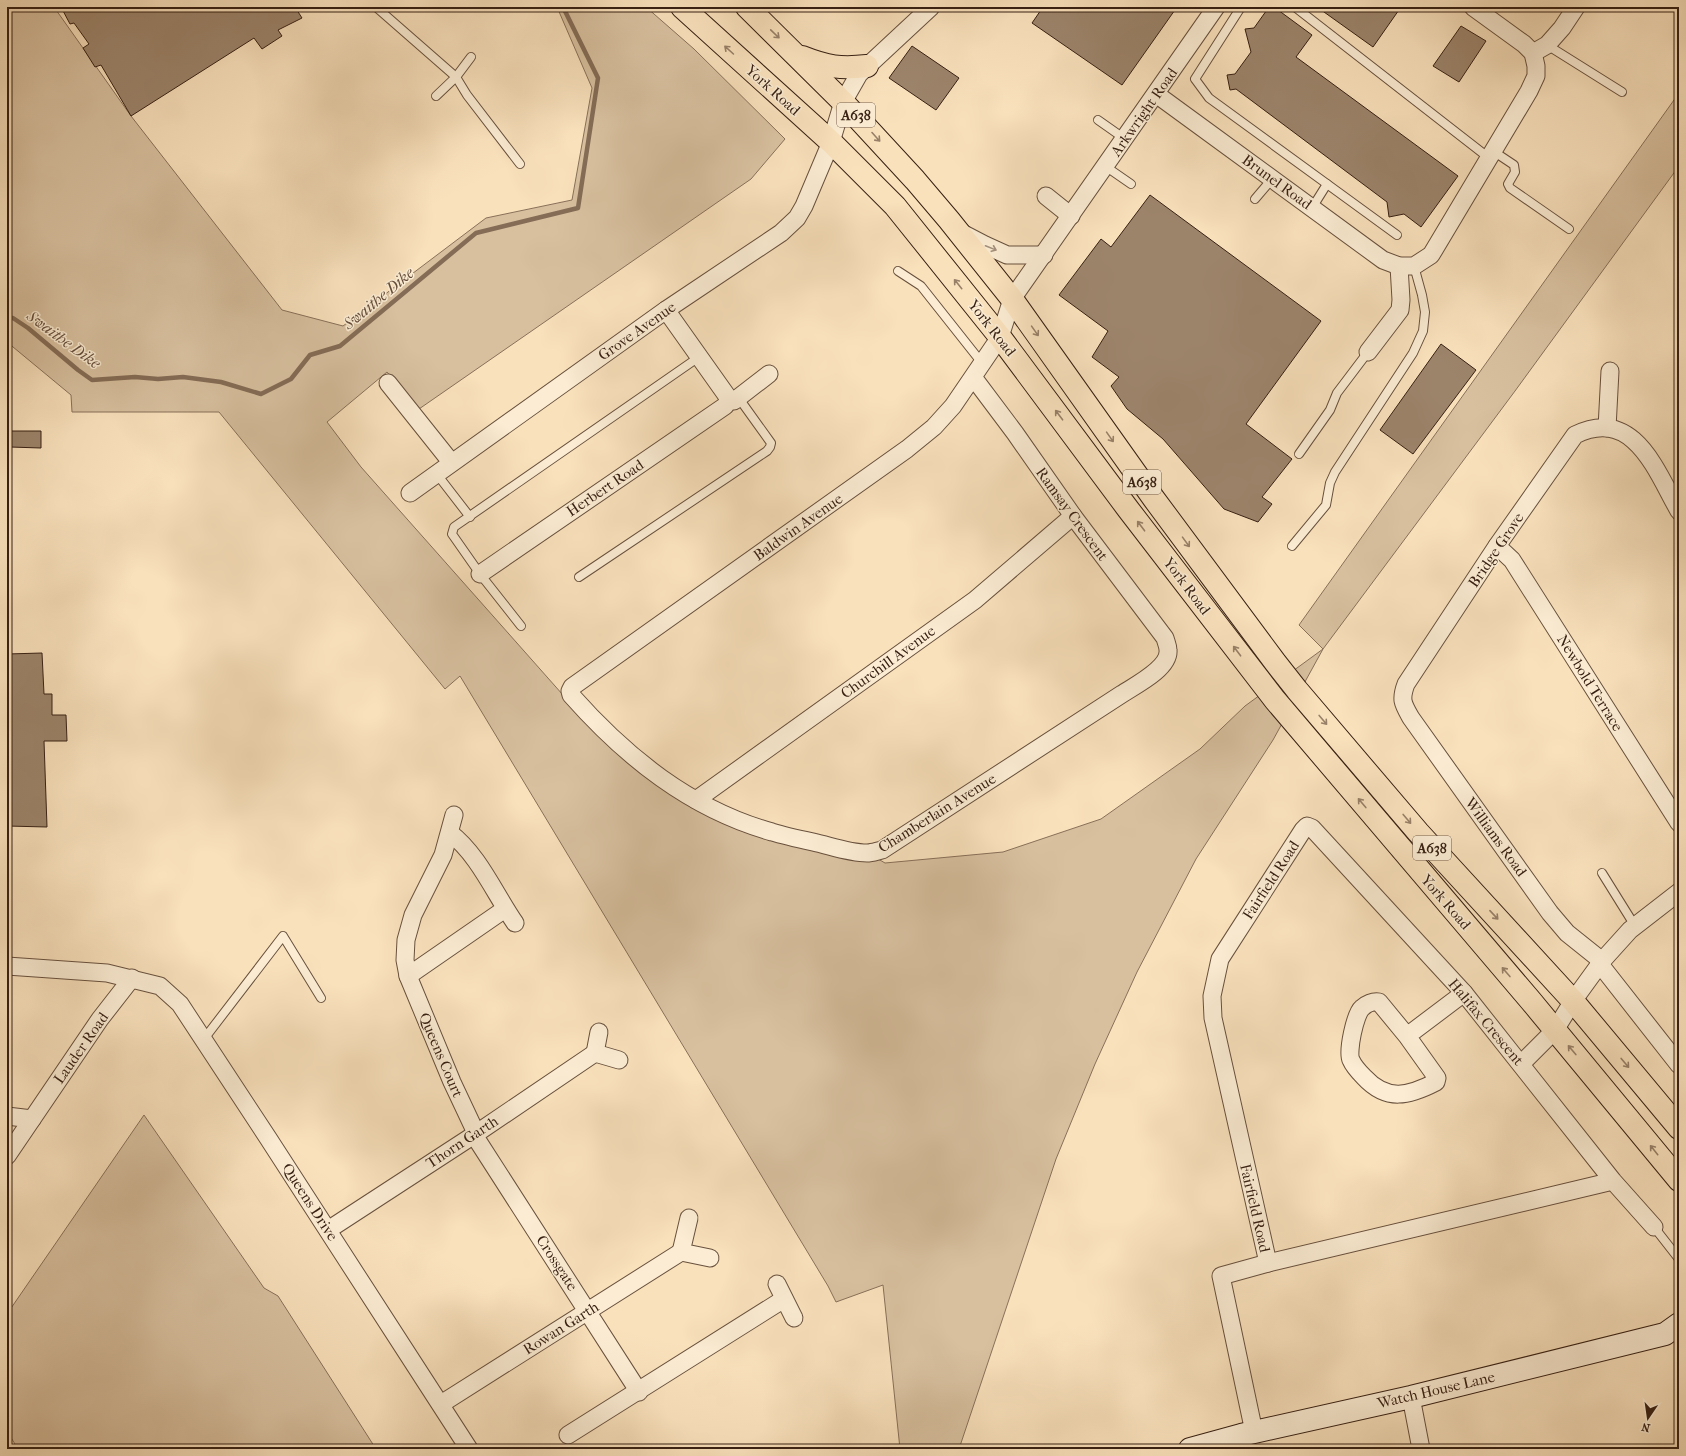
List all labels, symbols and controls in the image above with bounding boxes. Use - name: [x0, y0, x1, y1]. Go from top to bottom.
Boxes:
- one-way arrow: [770, 29, 780, 39]
- one-way arrow: [725, 46, 735, 55]
- street label: York Road: [741, 60, 805, 120]
- street label: Arkwright Road: [1106, 64, 1182, 161]
- road number: A638: [837, 103, 875, 127]
- one-way arrow: [871, 132, 881, 142]
- street label: Brunel Road: [1239, 151, 1316, 214]
- one-way arrow: [985, 245, 997, 252]
- water label: Swaithe Dike: [338, 263, 418, 334]
- one-way arrow: [954, 279, 962, 290]
- street label: York Road: [964, 295, 1020, 361]
- street label: Grove Avenue: [595, 297, 680, 364]
- water label: Swaithe Dike: [22, 306, 105, 373]
- one-way arrow: [1031, 325, 1039, 336]
- one-way arrow: [1054, 410, 1063, 421]
- one-way arrow: [1106, 431, 1114, 442]
- street label: Herbert Road: [563, 455, 648, 520]
- street label: Ramsay Crescent: [1032, 464, 1112, 565]
- road number: A638: [1123, 470, 1161, 494]
- street label: Baldwin Avenue: [750, 489, 847, 564]
- street label: Bridge Grove: [1464, 509, 1528, 591]
- one-way arrow: [1137, 520, 1145, 531]
- one-way arrow: [1182, 537, 1190, 548]
- street label: York Road: [1159, 553, 1215, 619]
- street label: Churchill Avenue: [837, 621, 939, 702]
- street label: Newbold Terrace: [1553, 631, 1627, 735]
- one-way arrow: [1233, 646, 1241, 657]
- one-way arrow: [1318, 715, 1327, 725]
- street label: Chamberlain Avenue: [875, 769, 1000, 856]
- street label: Williams Road: [1461, 793, 1531, 881]
- one-way arrow: [1357, 798, 1366, 808]
- one-way arrow: [1402, 814, 1411, 825]
- road number: A638: [1413, 836, 1451, 860]
- street label: Fairfield Road: [1239, 837, 1304, 923]
- street label: York Road: [1417, 870, 1475, 934]
- one-way arrow: [1490, 910, 1499, 920]
- one-way arrow: [1501, 966, 1510, 977]
- street label: Halifax Crescent: [1445, 975, 1528, 1069]
- street label: Lauder Road: [50, 1008, 113, 1087]
- street label: Queens Court: [415, 1010, 467, 1101]
- one-way arrow: [1567, 1044, 1576, 1055]
- one-way arrow: [1620, 1057, 1629, 1068]
- street label: Thorn Garth: [423, 1112, 502, 1172]
- one-way arrow: [1650, 1145, 1659, 1155]
- street label: Queens Drive: [278, 1160, 342, 1245]
- street label: Fairfield Road: [1236, 1162, 1274, 1255]
- street label: Crossgate: [532, 1232, 582, 1295]
- street label: Rowan Garth: [520, 1297, 603, 1358]
- street label: Watch House Lane: [1375, 1368, 1497, 1413]
- north arrow: [1628, 1398, 1668, 1438]
- text: N: [1640, 1420, 1651, 1435]

